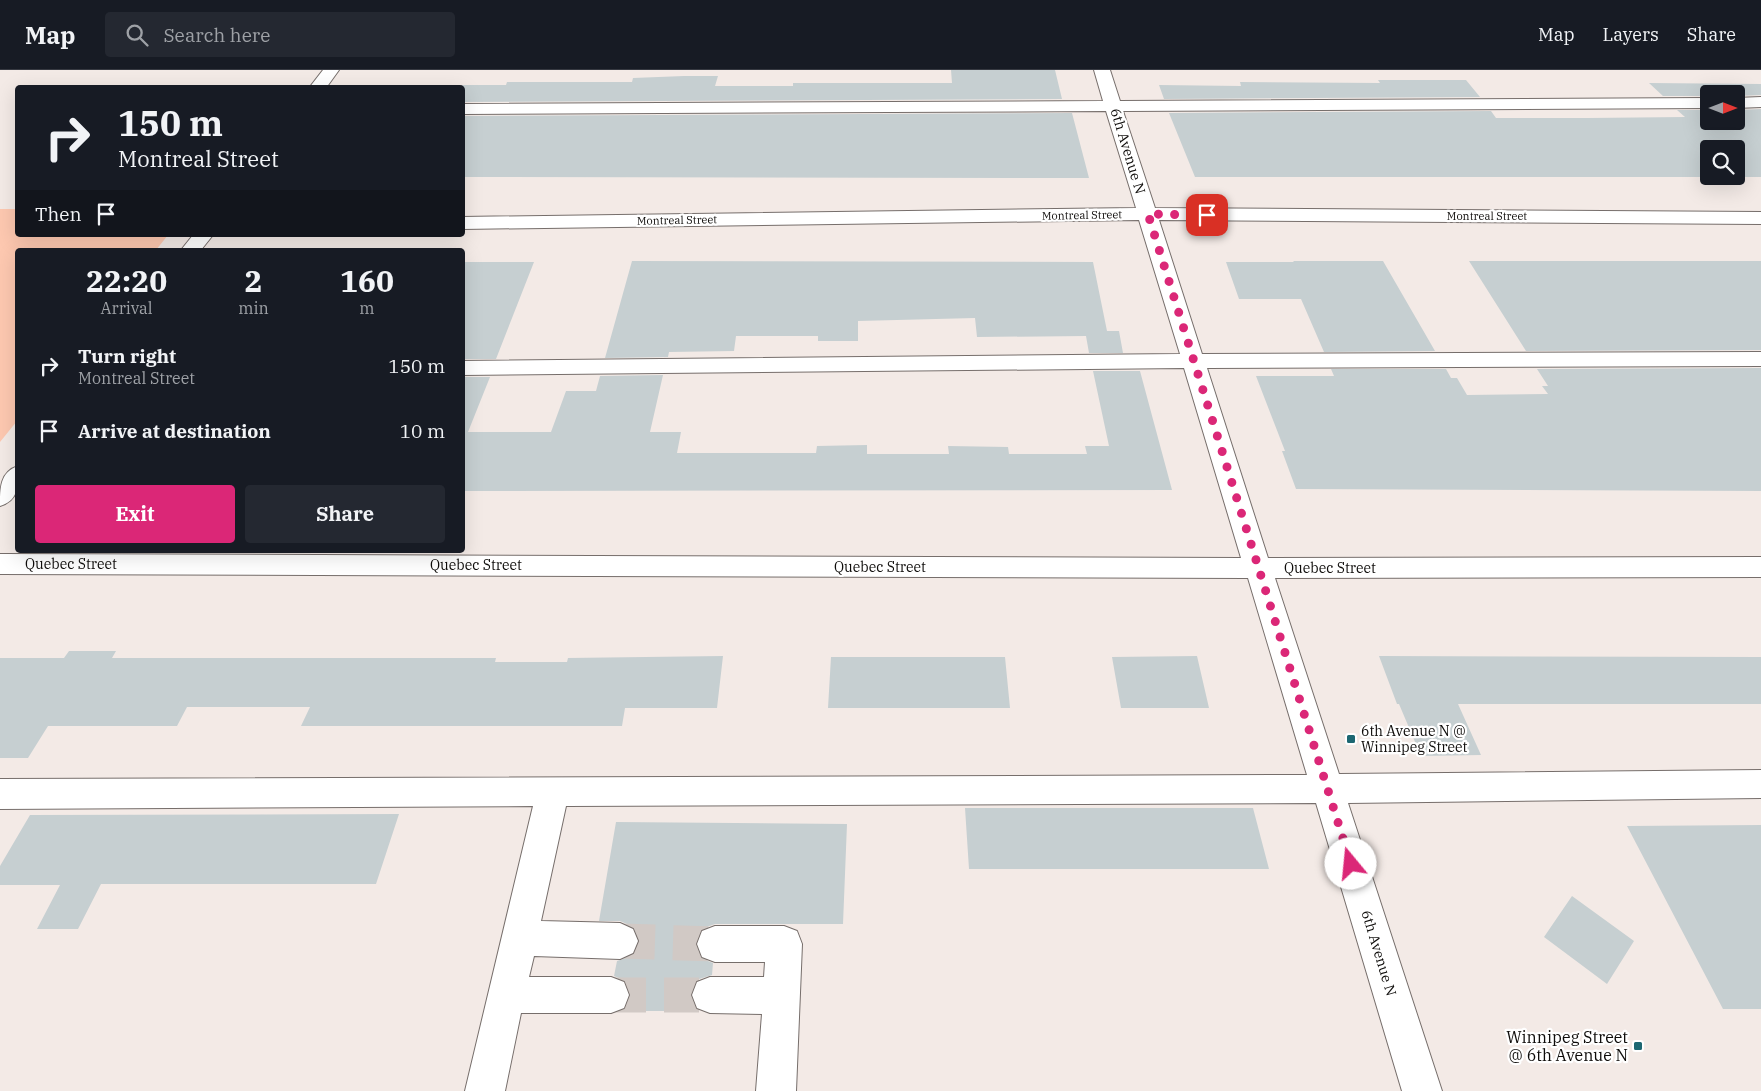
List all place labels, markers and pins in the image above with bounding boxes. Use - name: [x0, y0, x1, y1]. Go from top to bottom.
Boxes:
- pin: [1186, 194, 1228, 236]
- place label: 6th Avenue N @ Winnipeg Street: [1361, 722, 1468, 756]
- marker: 6th Avenue N @ Winnipeg Street: [1345, 733, 1357, 745]
- place label: Winnipeg Street @ 6th Avenue N: [1506, 1027, 1628, 1065]
- marker: Winnipeg Street @ 6th Avenue N: [1632, 1040, 1644, 1052]

